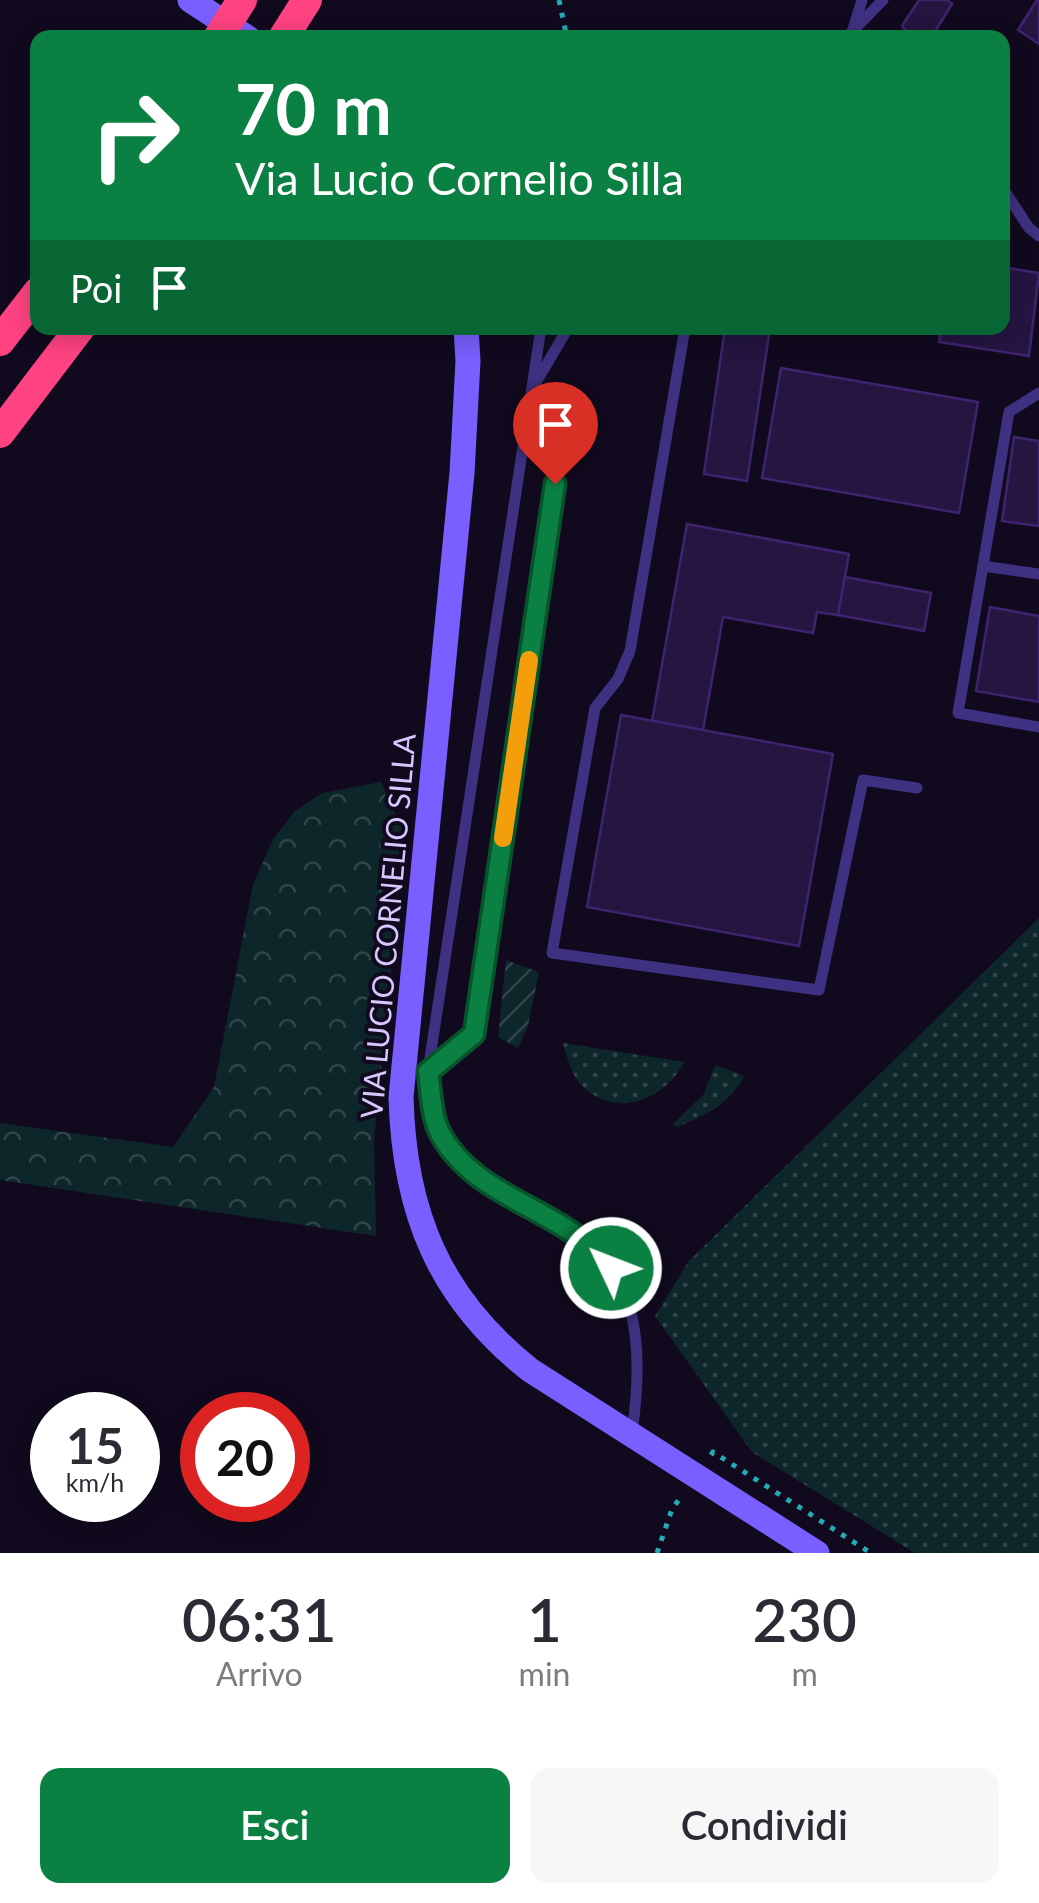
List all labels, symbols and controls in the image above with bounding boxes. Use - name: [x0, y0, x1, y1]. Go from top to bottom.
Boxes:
- text: 70 m: [235, 66, 392, 150]
- icon: right: [70, 70, 200, 200]
- text: Via Lucio Cornelio Silla: [235, 151, 684, 205]
- icon: arrive: [142, 260, 197, 315]
- text: Poi: [70, 265, 122, 311]
- pin: [513, 382, 598, 485]
- icon: arrive: [528, 397, 583, 452]
- street label: VIA LUCIO CORNELIO SILLA: [352, 731, 422, 1120]
- position arrow: [559, 1216, 663, 1320]
- speed limit sign: 20: [180, 1392, 310, 1522]
- text: 15: [66, 1415, 124, 1475]
- text: km/h: [66, 1467, 124, 1497]
- text: 06:31: [182, 1583, 337, 1655]
- text: 1: [527, 1583, 562, 1655]
- text: 230: [753, 1583, 857, 1655]
- text: Arrivo: [216, 1654, 303, 1693]
- text: min: [519, 1654, 570, 1693]
- text: m: [792, 1654, 818, 1693]
- button: Esci: [40, 1768, 510, 1883]
- button: Condividi: [530, 1768, 999, 1883]

